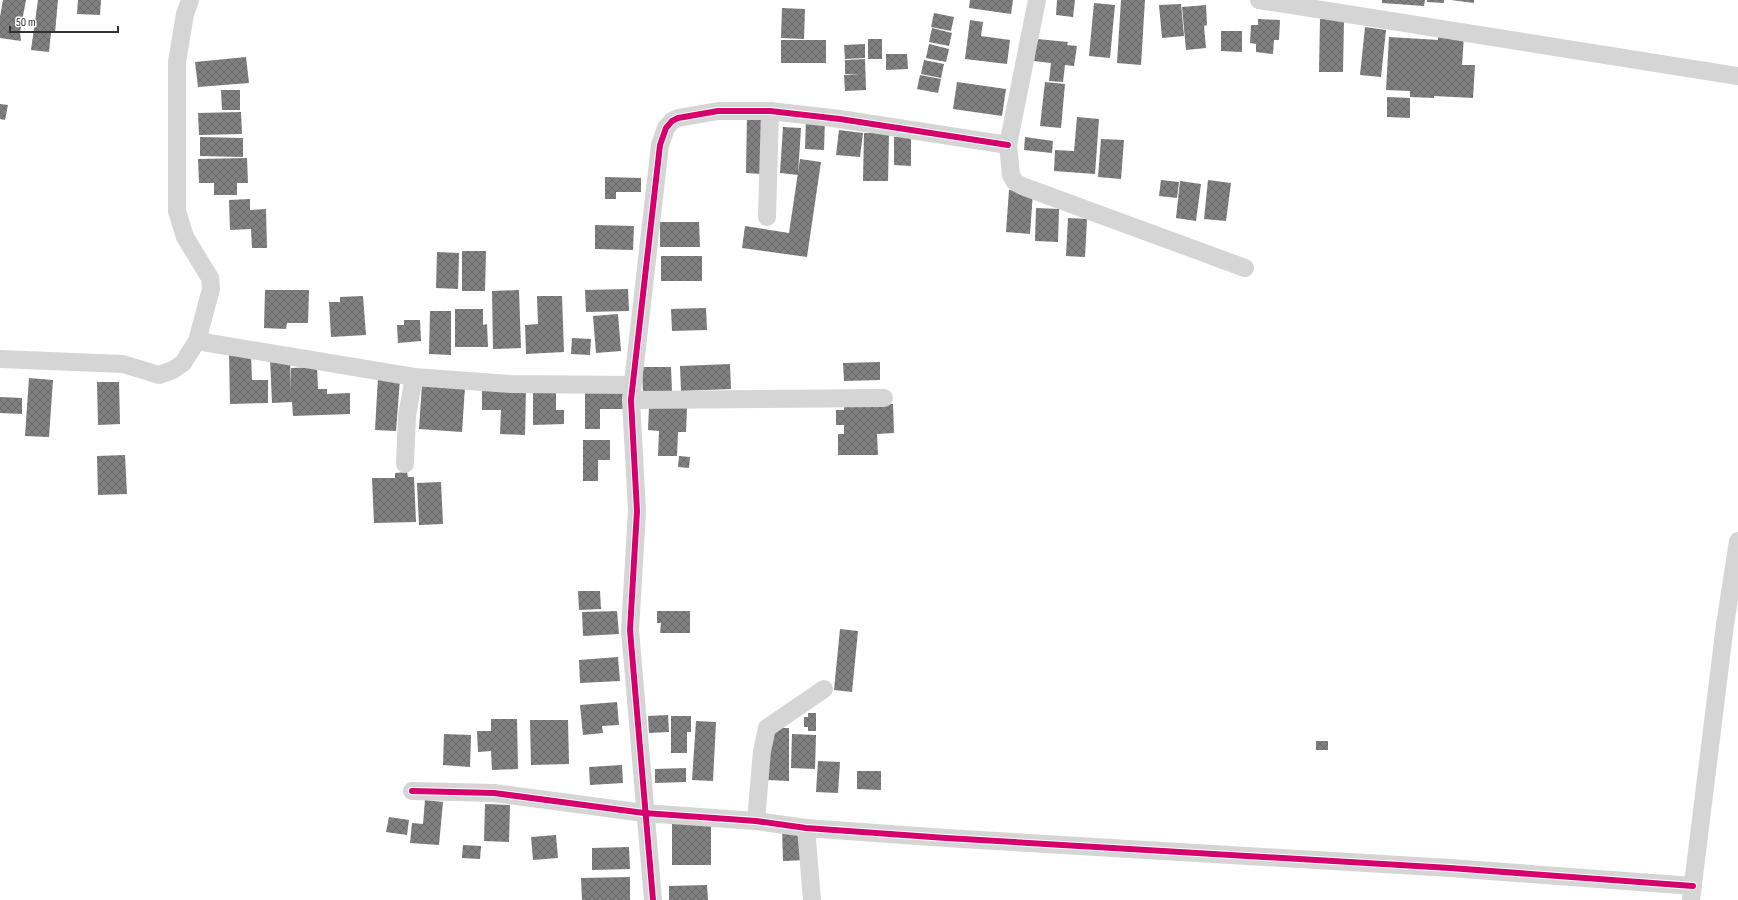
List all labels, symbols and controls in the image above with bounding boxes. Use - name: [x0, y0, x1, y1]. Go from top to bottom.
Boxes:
- scale bar: [10, 8, 118, 34]
- text: 50 m: [16, 15, 36, 30]

